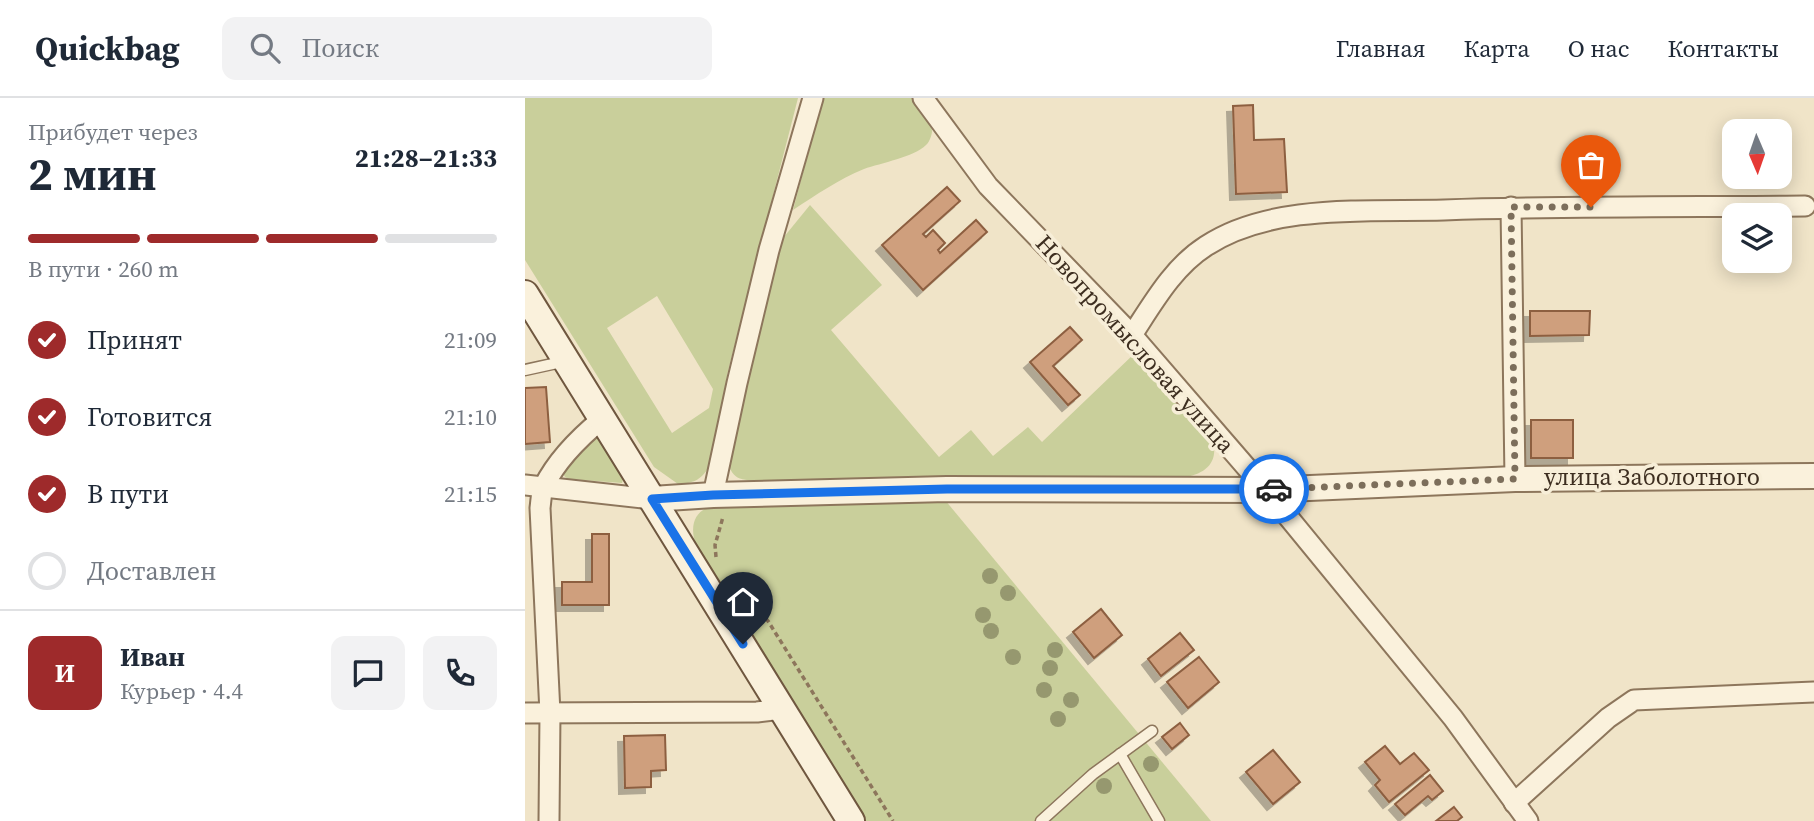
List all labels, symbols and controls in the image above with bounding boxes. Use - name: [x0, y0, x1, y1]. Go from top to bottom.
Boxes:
- search box: [222, 17, 712, 80]
- text: Quickbag: [35, 26, 180, 71]
- icon: search: [246, 29, 284, 67]
- text: Поиск: [302, 30, 379, 66]
- text: Главная: [1336, 32, 1425, 65]
- text: Карта: [1463, 32, 1530, 65]
- text: О нас: [1568, 32, 1629, 65]
- text: Контакты: [1667, 32, 1779, 65]
- text: Прибудет через: [28, 116, 198, 148]
- north arrow: [1722, 119, 1792, 189]
- map controls: [1722, 119, 1792, 273]
- pin: [1561, 135, 1621, 207]
- text: 21:28–21:33: [355, 140, 497, 176]
- text: 2 мин: [28, 142, 157, 205]
- icon: bag: [1572, 146, 1610, 184]
- button: layers: [1722, 203, 1792, 273]
- street label: Новопромысловая улица: [1028, 227, 1243, 461]
- text: В пути · 260 m: [28, 253, 179, 285]
- icon: check: [28, 321, 66, 359]
- text: Принят: [87, 322, 182, 358]
- text: 21:09: [444, 324, 497, 356]
- icon: check: [28, 398, 66, 436]
- text: Готовится: [87, 399, 212, 435]
- text: 21:10: [444, 401, 497, 433]
- courier: [1239, 454, 1309, 524]
- street label: улица Заболотного: [1544, 460, 1760, 493]
- icon: car: [1255, 470, 1293, 508]
- icon: check: [28, 475, 66, 513]
- text: В пути: [87, 476, 169, 512]
- text: 21:15: [444, 478, 497, 510]
- text: Доставлен: [87, 553, 216, 589]
- pin: [713, 572, 773, 644]
- icon: home: [724, 583, 762, 621]
- button: chat: [331, 636, 405, 710]
- button: phone: [423, 636, 497, 710]
- text: Иван: [120, 639, 185, 675]
- text: И: [55, 655, 75, 691]
- text: Курьер · 4.4: [120, 675, 243, 707]

